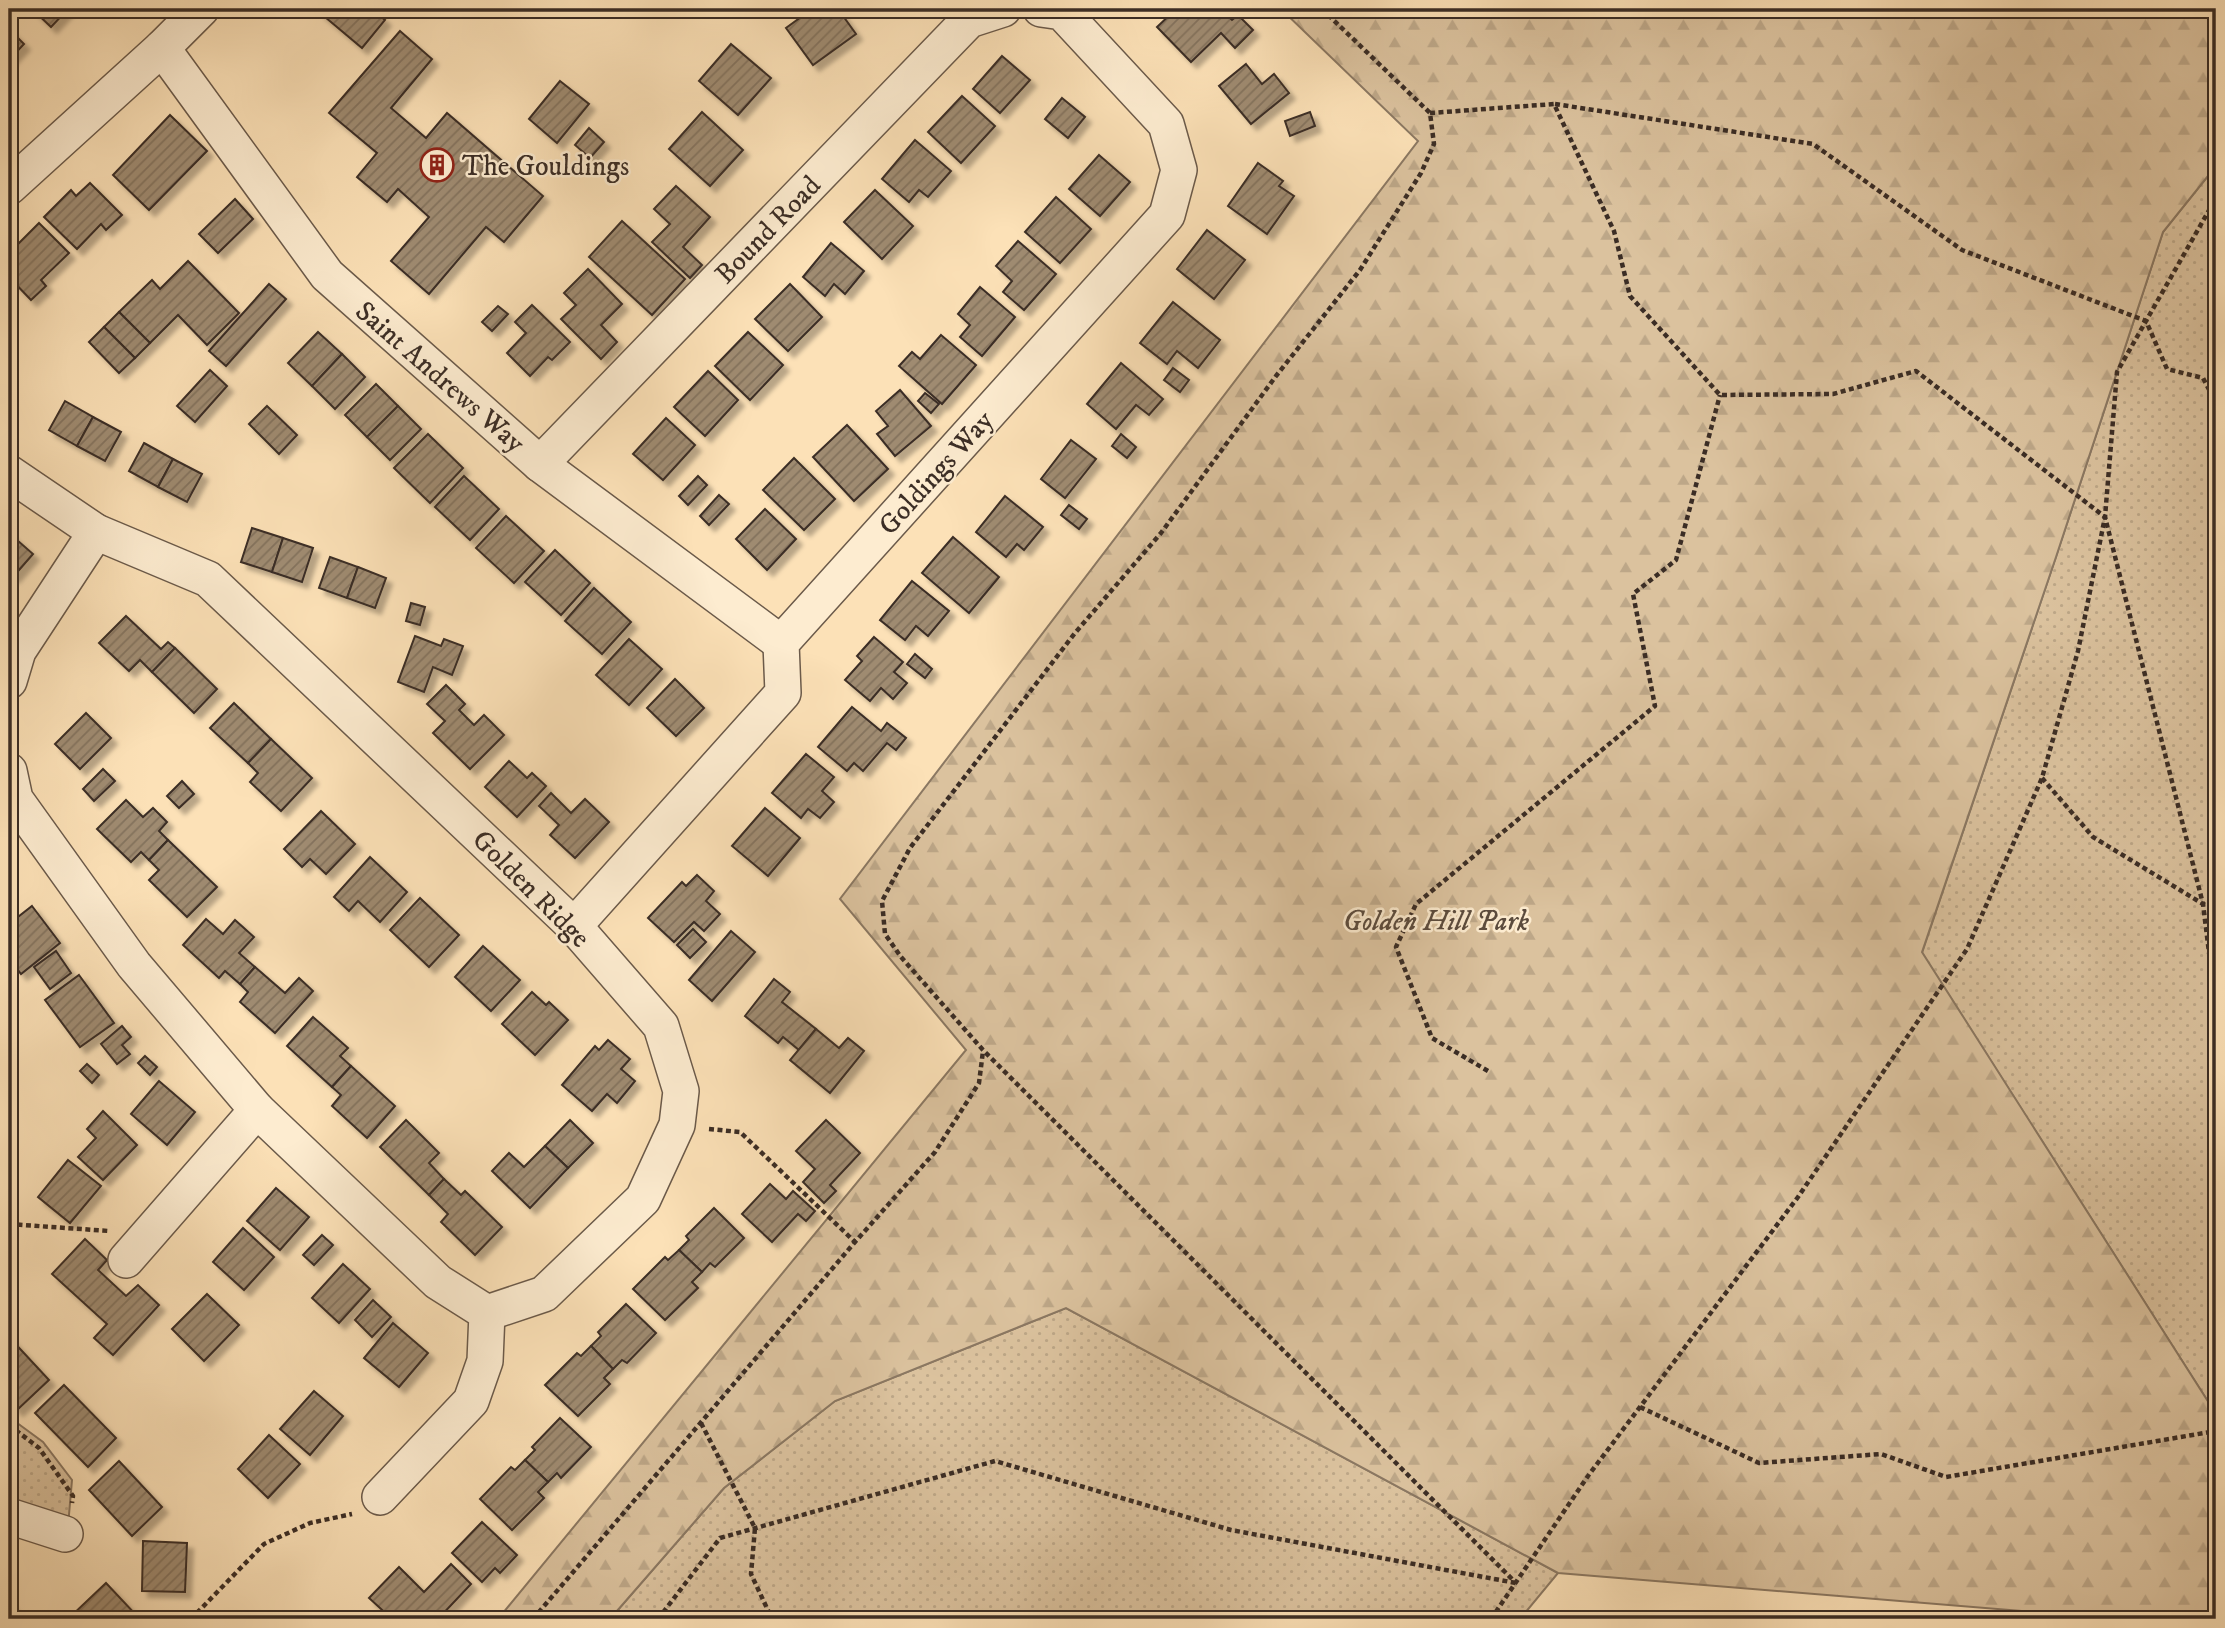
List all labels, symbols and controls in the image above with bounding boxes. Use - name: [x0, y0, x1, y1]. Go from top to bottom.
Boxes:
- building icon: The Gouldings: [418, 146, 456, 184]
- place label: The Gouldings: [462, 149, 629, 184]
- street label: Bound Road: [708, 168, 828, 292]
- street label: Saint Andrews Way: [348, 294, 533, 461]
- street label: Goldings Way: [871, 403, 1002, 542]
- street label: Golden Ridge: [465, 823, 597, 955]
- park label: Golden Hill Park: [1343, 904, 1529, 939]

